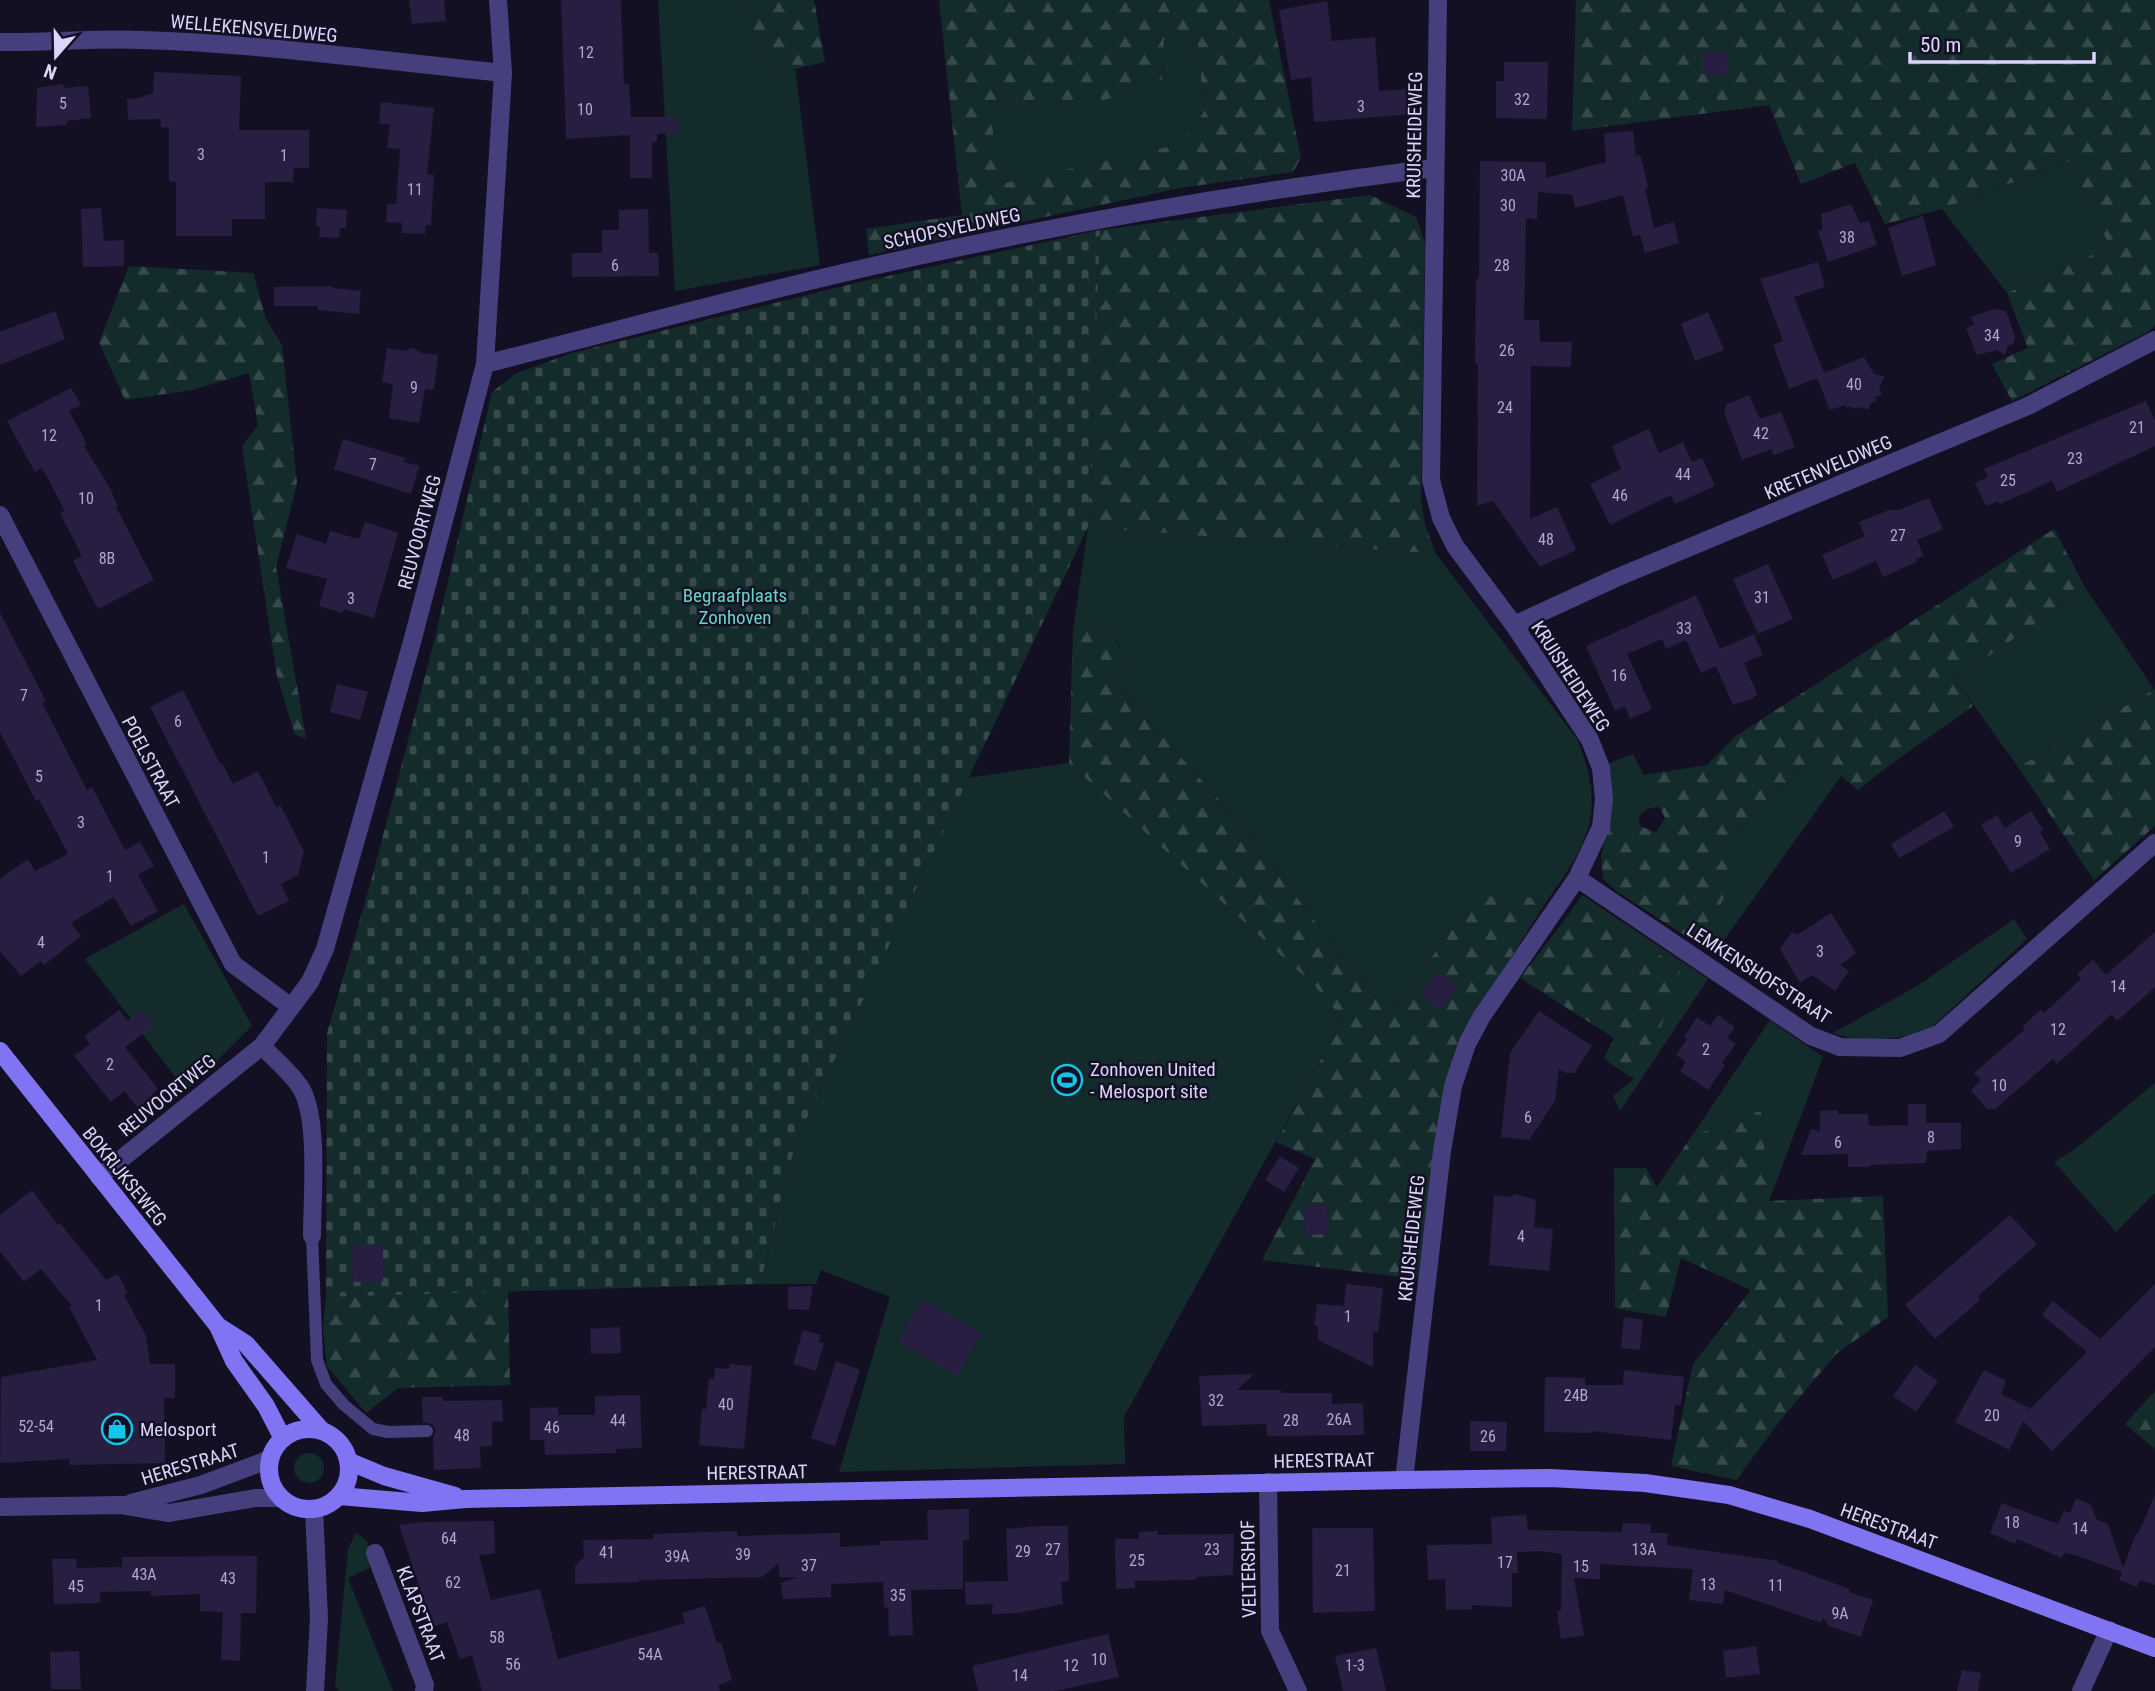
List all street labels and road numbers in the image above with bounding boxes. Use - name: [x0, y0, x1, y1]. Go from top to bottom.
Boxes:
- street label: WELLEKENSVELDWEG: [169, 10, 339, 47]
- street label: KRUISHEIDEWEG: [1402, 71, 1427, 199]
- street label: SCHOPSVELDWEG: [882, 203, 1023, 254]
- street label: KRETENVELDWEG: [1761, 430, 1895, 505]
- street label: REUVOORTWEG: [393, 472, 446, 592]
- street label: KRUISHEIDEWEG: [1526, 617, 1615, 736]
- street label: POELSTRAAT: [117, 712, 184, 812]
- street label: LEMKENSHOFSTRAAT: [1682, 918, 1835, 1029]
- street label: REUVOORTWEG: [114, 1049, 220, 1141]
- street label: BOKRIJKSEWEG: [78, 1122, 172, 1231]
- street label: KRUISHEIDEWEG: [1393, 1174, 1430, 1302]
- street label: HERESTRAAT: [138, 1439, 242, 1490]
- street label: HERESTRAAT: [1273, 1448, 1375, 1473]
- street label: HERESTRAAT: [706, 1460, 808, 1485]
- street label: HERESTRAAT: [1837, 1498, 1940, 1555]
- street label: VELTERSHOF: [1236, 1520, 1261, 1618]
- street label: KLAPSTRAAT: [392, 1563, 449, 1666]

